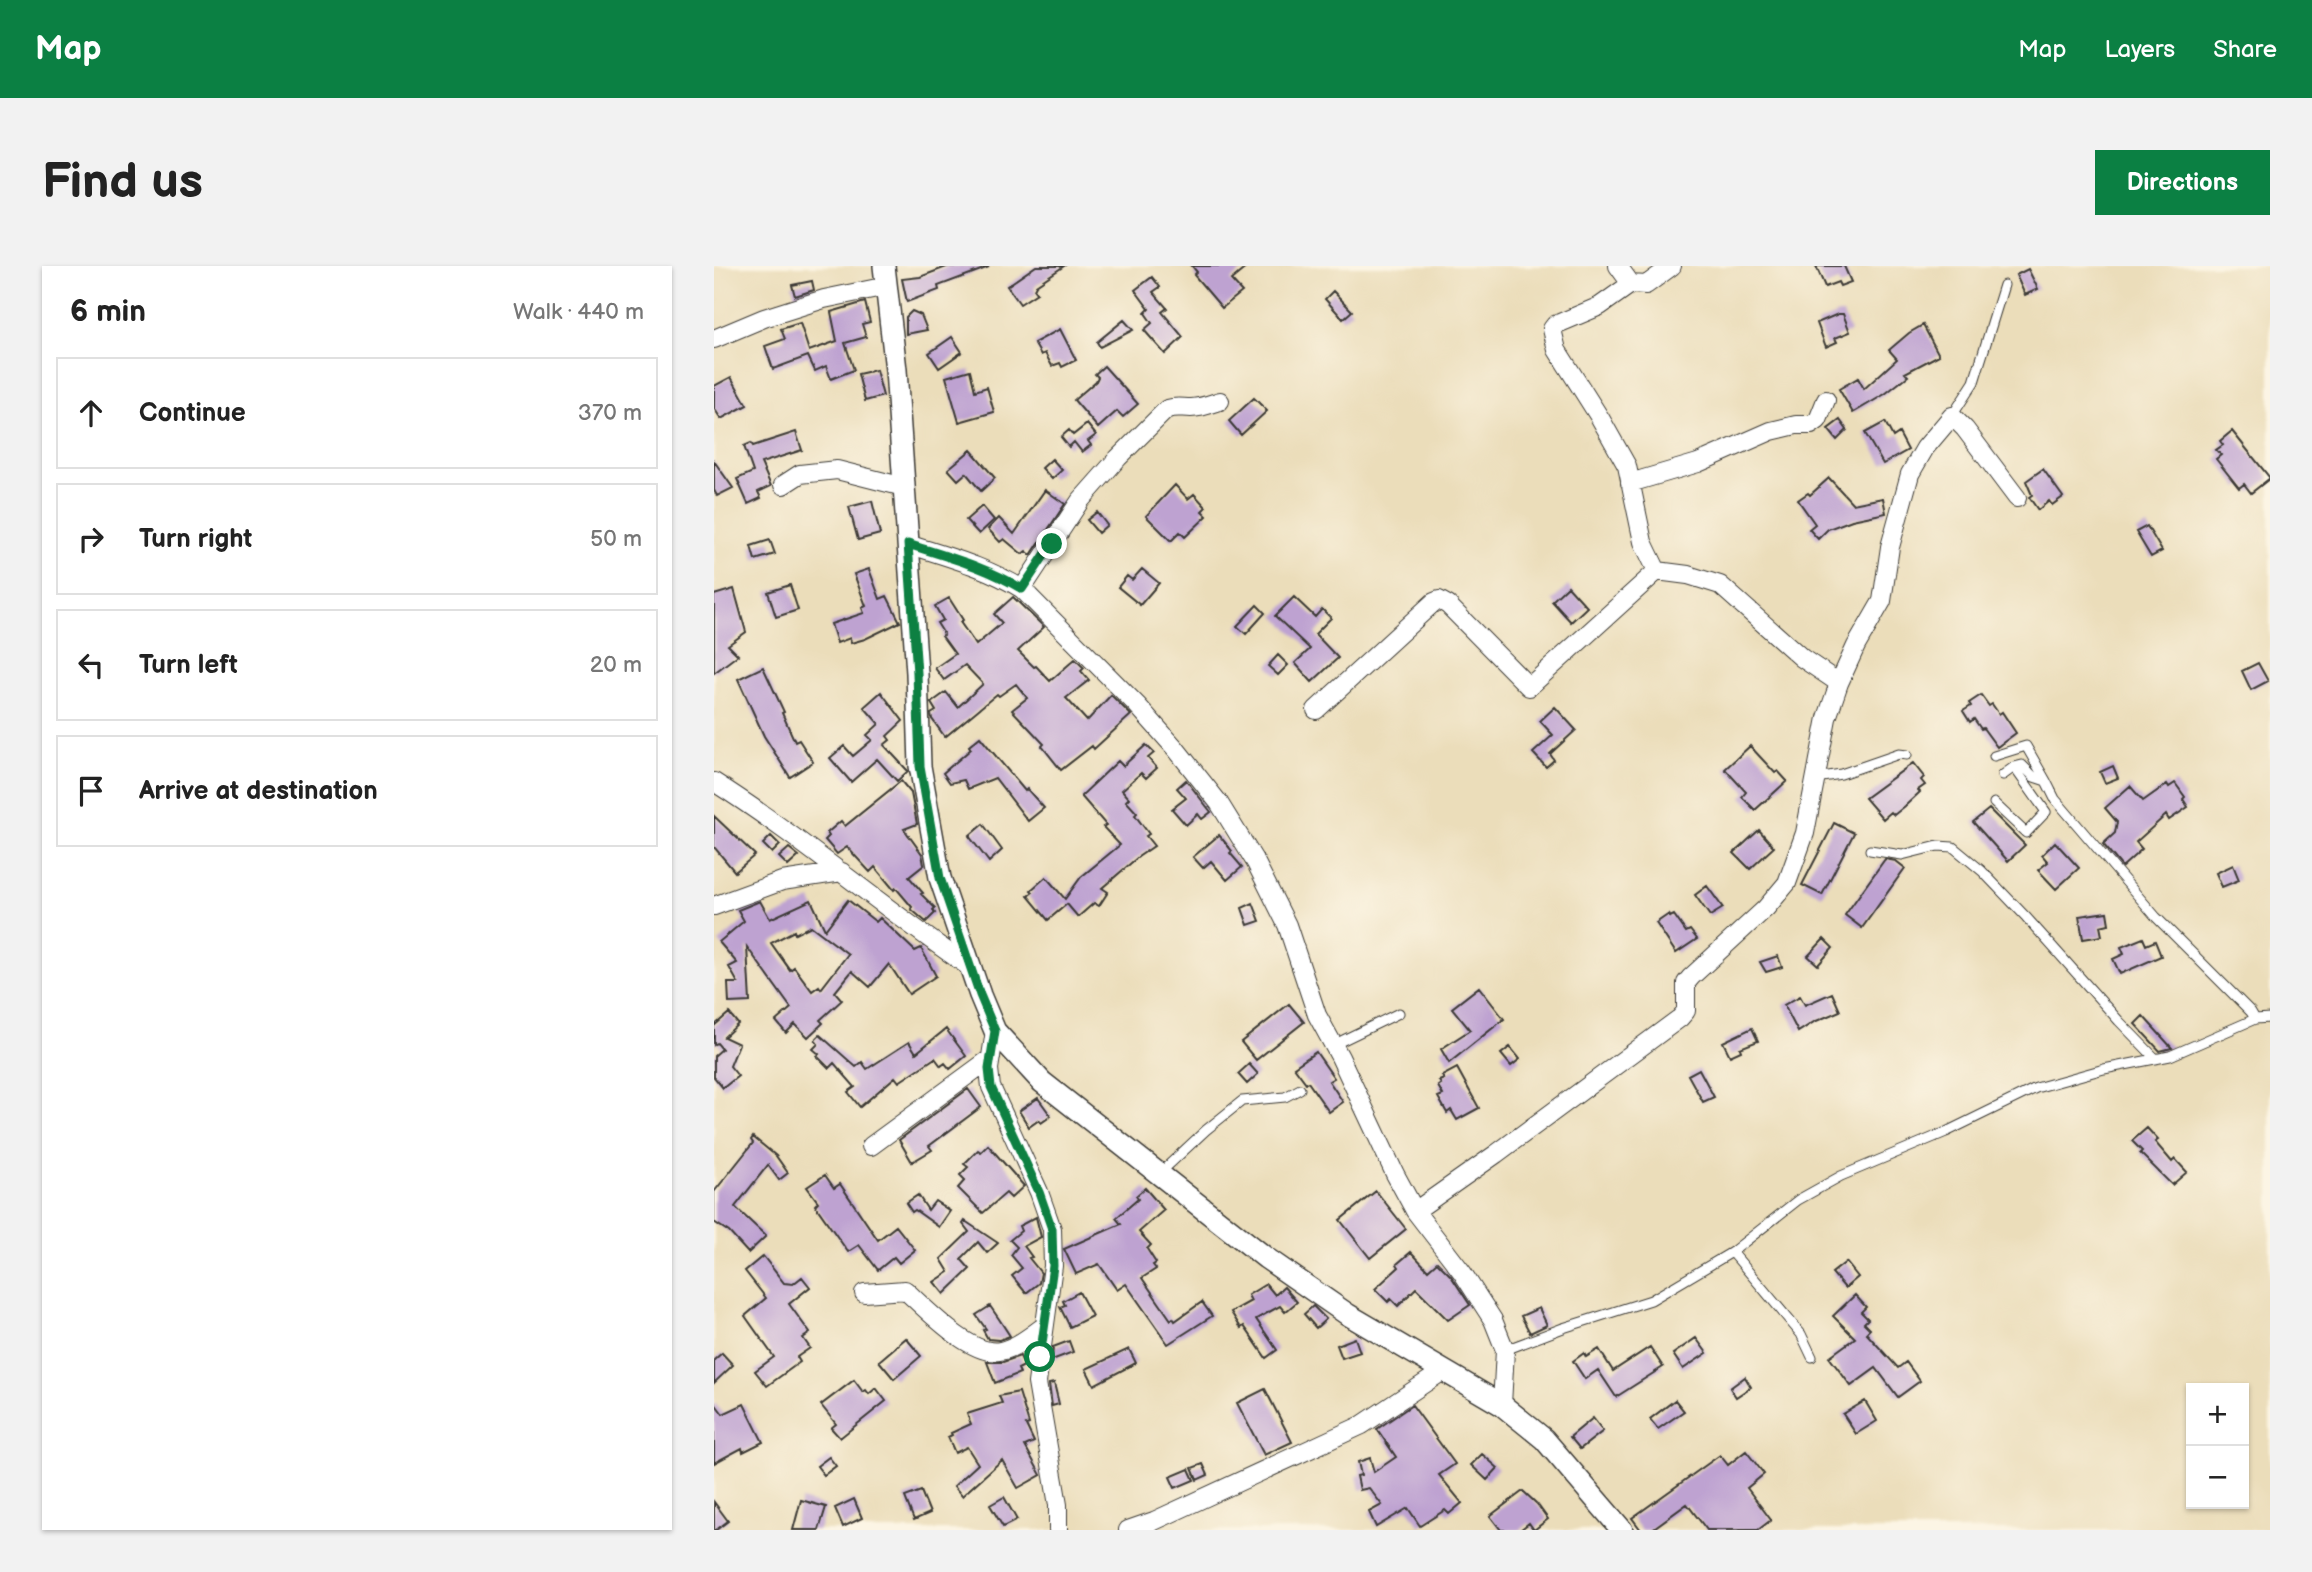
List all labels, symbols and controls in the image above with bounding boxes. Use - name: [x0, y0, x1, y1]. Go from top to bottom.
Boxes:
- text: Map: [35, 29, 101, 69]
- text: Map: [2018, 35, 2066, 64]
- text: Layers: [2104, 35, 2175, 64]
- text: Share: [2213, 35, 2277, 64]
- button: Directions: [2095, 150, 2270, 215]
- text: Find us: [42, 153, 203, 212]
- text: 6 min: [70, 294, 146, 330]
- text: Walk · 440 m: [513, 298, 644, 326]
- icon: ahead: [72, 394, 110, 432]
- text: Continue: [139, 398, 246, 429]
- text: 370 m: [578, 399, 642, 427]
- icon: right: [72, 520, 110, 558]
- text: Turn right: [139, 524, 252, 555]
- text: 50 m: [590, 525, 642, 553]
- route end: [1036, 528, 1067, 559]
- icon: left: [72, 646, 110, 684]
- text: Turn left: [139, 650, 238, 681]
- text: 20 m: [590, 651, 642, 679]
- icon: arrive: [72, 772, 110, 810]
- text: Arrive at destination: [139, 776, 378, 807]
- route start: [1024, 1341, 1055, 1372]
- map controls: [2186, 1383, 2249, 1509]
- button: +: [2186, 1383, 2249, 1446]
- button: −: [2186, 1446, 2249, 1509]

